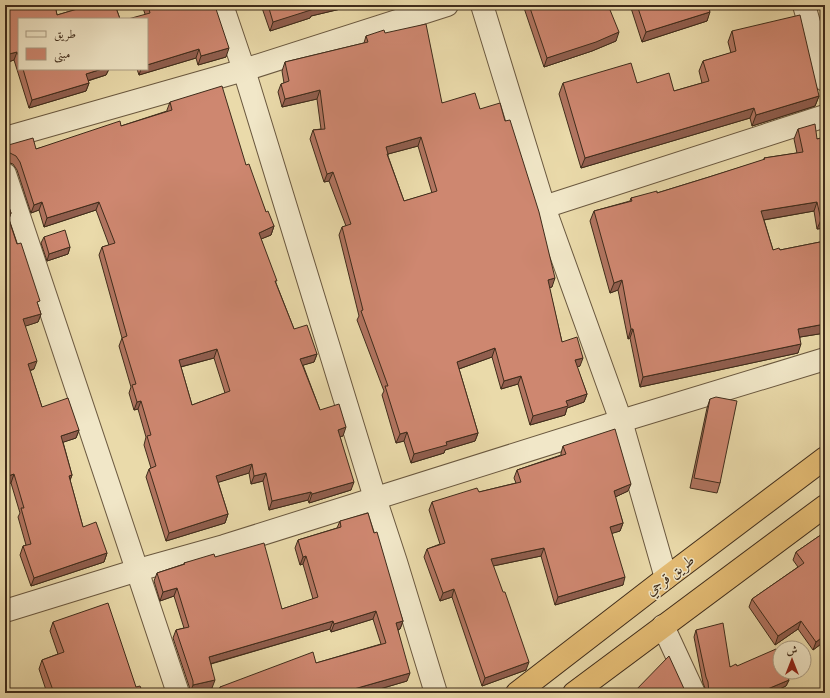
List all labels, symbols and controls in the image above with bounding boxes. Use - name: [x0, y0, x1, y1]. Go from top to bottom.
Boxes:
- legend: [18, 18, 148, 70]
- text: طريق: [54, 25, 76, 42]
- text: مبنى: [54, 45, 70, 63]
- street label: طريق قرجي: [641, 549, 700, 602]
- north arrow: [772, 640, 812, 680]
- text: ش: [787, 642, 798, 658]

